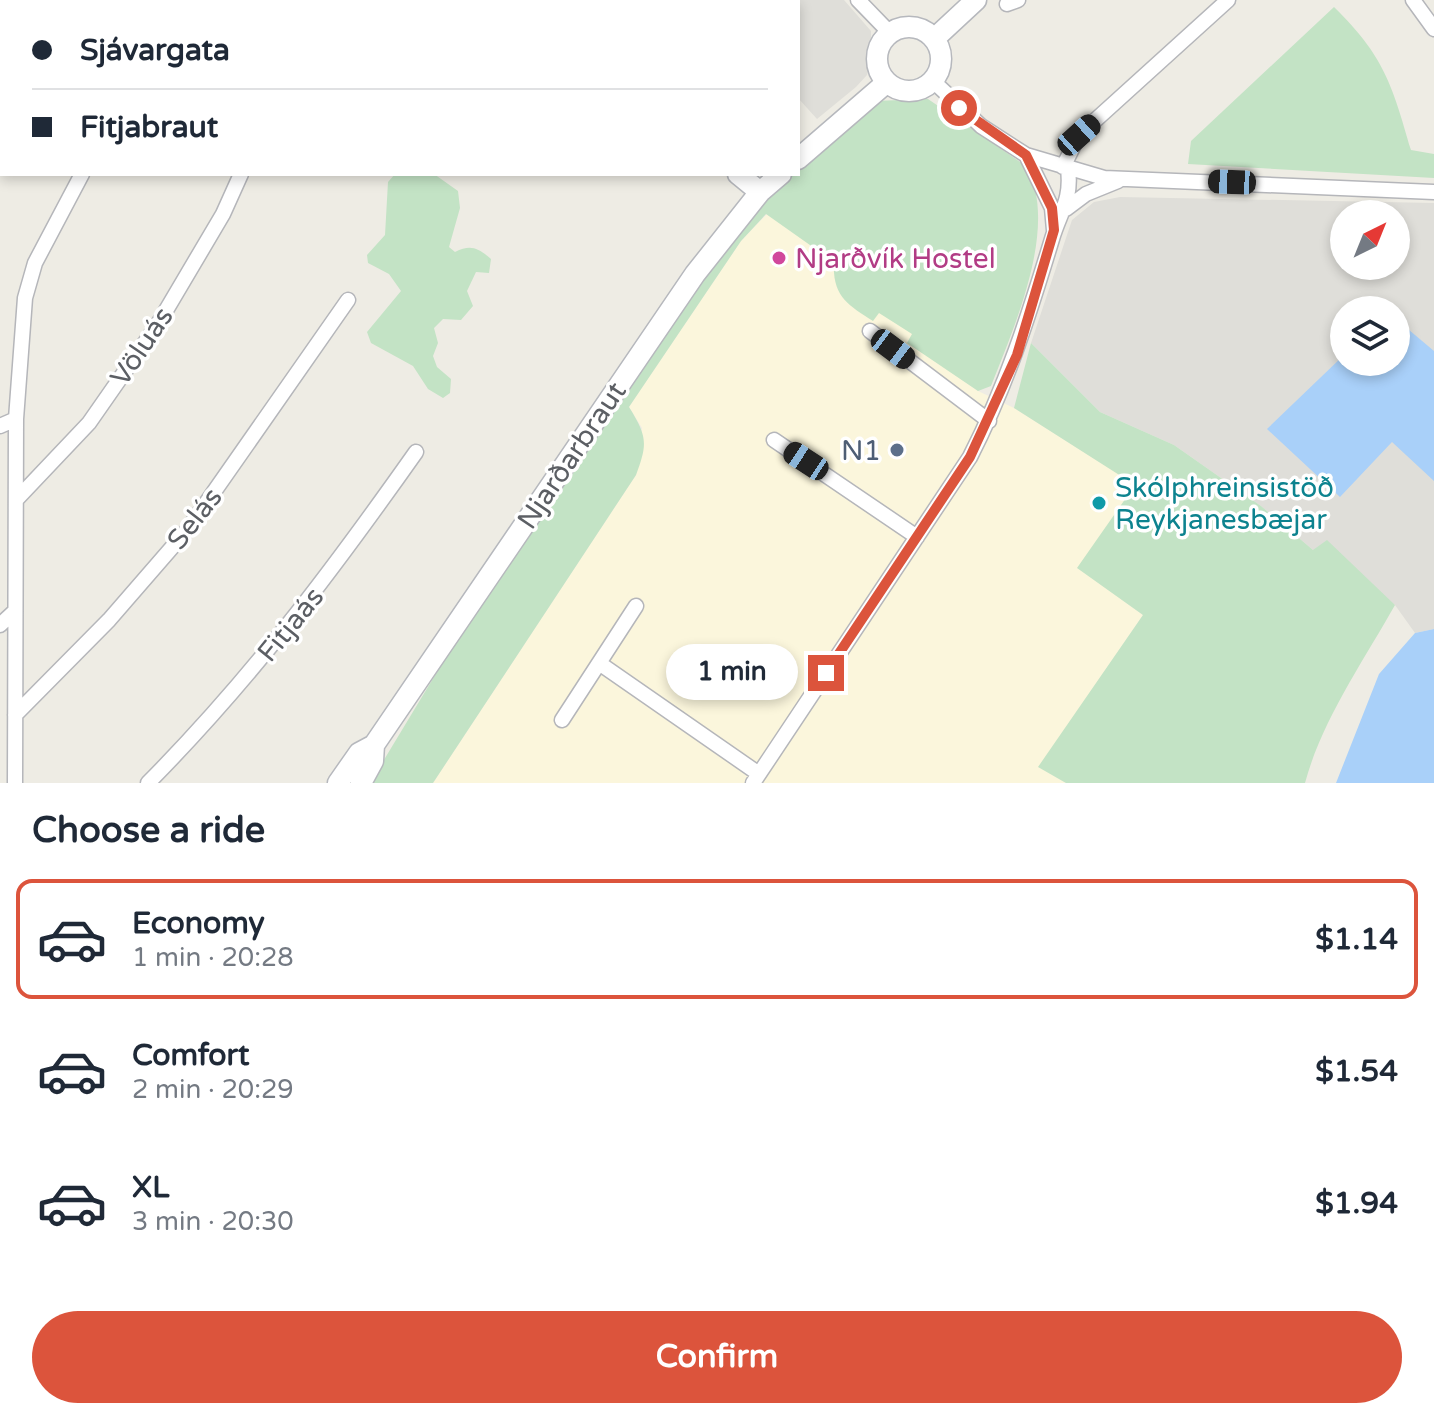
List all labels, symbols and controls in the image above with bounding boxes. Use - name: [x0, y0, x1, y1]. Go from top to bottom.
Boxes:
- text: Sjávargata: [80, 32, 230, 69]
- route start: [941, 90, 977, 126]
- text: Fitjabraut: [80, 109, 218, 146]
- car: [1053, 110, 1105, 160]
- car: [1208, 169, 1256, 195]
- north arrow: [1330, 200, 1410, 280]
- map controls: [1330, 200, 1410, 376]
- place label: Njarðvík Hostel: [795, 242, 996, 276]
- marker: Njarðvík Hostel: [770, 249, 788, 267]
- button: layers: [1330, 296, 1410, 376]
- street label: Völuás: [103, 301, 181, 393]
- car: [867, 325, 919, 373]
- street label: Njarðarbraut: [510, 375, 634, 536]
- place label: N1: [841, 434, 881, 468]
- car: [779, 438, 833, 484]
- marker: N1: [888, 441, 906, 459]
- place label: Skólphreinsistöð Reykjanesbæjar: [1115, 471, 1334, 537]
- street label: Selás: [160, 481, 230, 556]
- marker: Skólphreinsistöð Reykjanesbæjar: [1090, 494, 1108, 512]
- street label: Fitjaás: [250, 580, 331, 669]
- callout: 1 min: [666, 645, 798, 701]
- route end: [808, 655, 844, 691]
- text: 1 min: [697, 656, 767, 687]
- text: Choose a ride: [32, 809, 265, 852]
- icon: car: [36, 903, 108, 975]
- text: Economy: [132, 905, 265, 942]
- text: $1.14: [1315, 921, 1398, 958]
- text: 1 min · 20:28: [132, 942, 294, 973]
- icon: car: [36, 1035, 108, 1107]
- text: Comfort: [132, 1037, 250, 1074]
- text: $1.54: [1315, 1053, 1398, 1090]
- text: 2 min · 20:29: [132, 1074, 294, 1105]
- icon: car: [36, 1167, 108, 1239]
- text: XL: [132, 1169, 169, 1206]
- text: $1.94: [1315, 1185, 1398, 1222]
- text: 3 min · 20:30: [132, 1206, 294, 1237]
- button: Confirm: [32, 1311, 1402, 1403]

